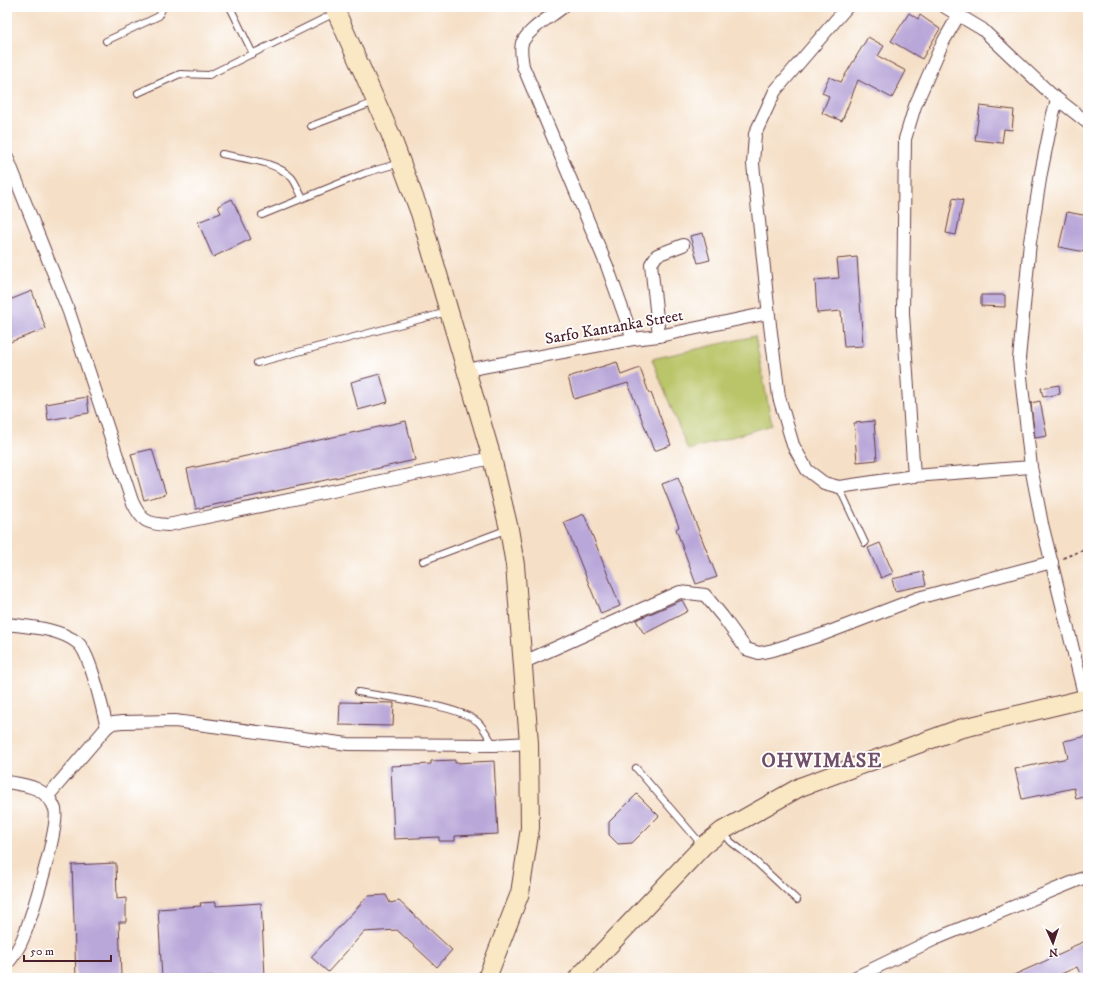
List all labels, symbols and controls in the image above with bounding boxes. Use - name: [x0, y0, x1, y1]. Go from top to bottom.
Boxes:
- street label: Sarfo Kantanka Street: [543, 305, 685, 349]
- district label: OHWIMASE: [762, 749, 882, 774]
- north arrow: [1033, 923, 1073, 963]
- scale bar: [24, 937, 111, 963]
- text: 50 m: [30, 944, 54, 959]
- text: N: [1049, 945, 1058, 959]

